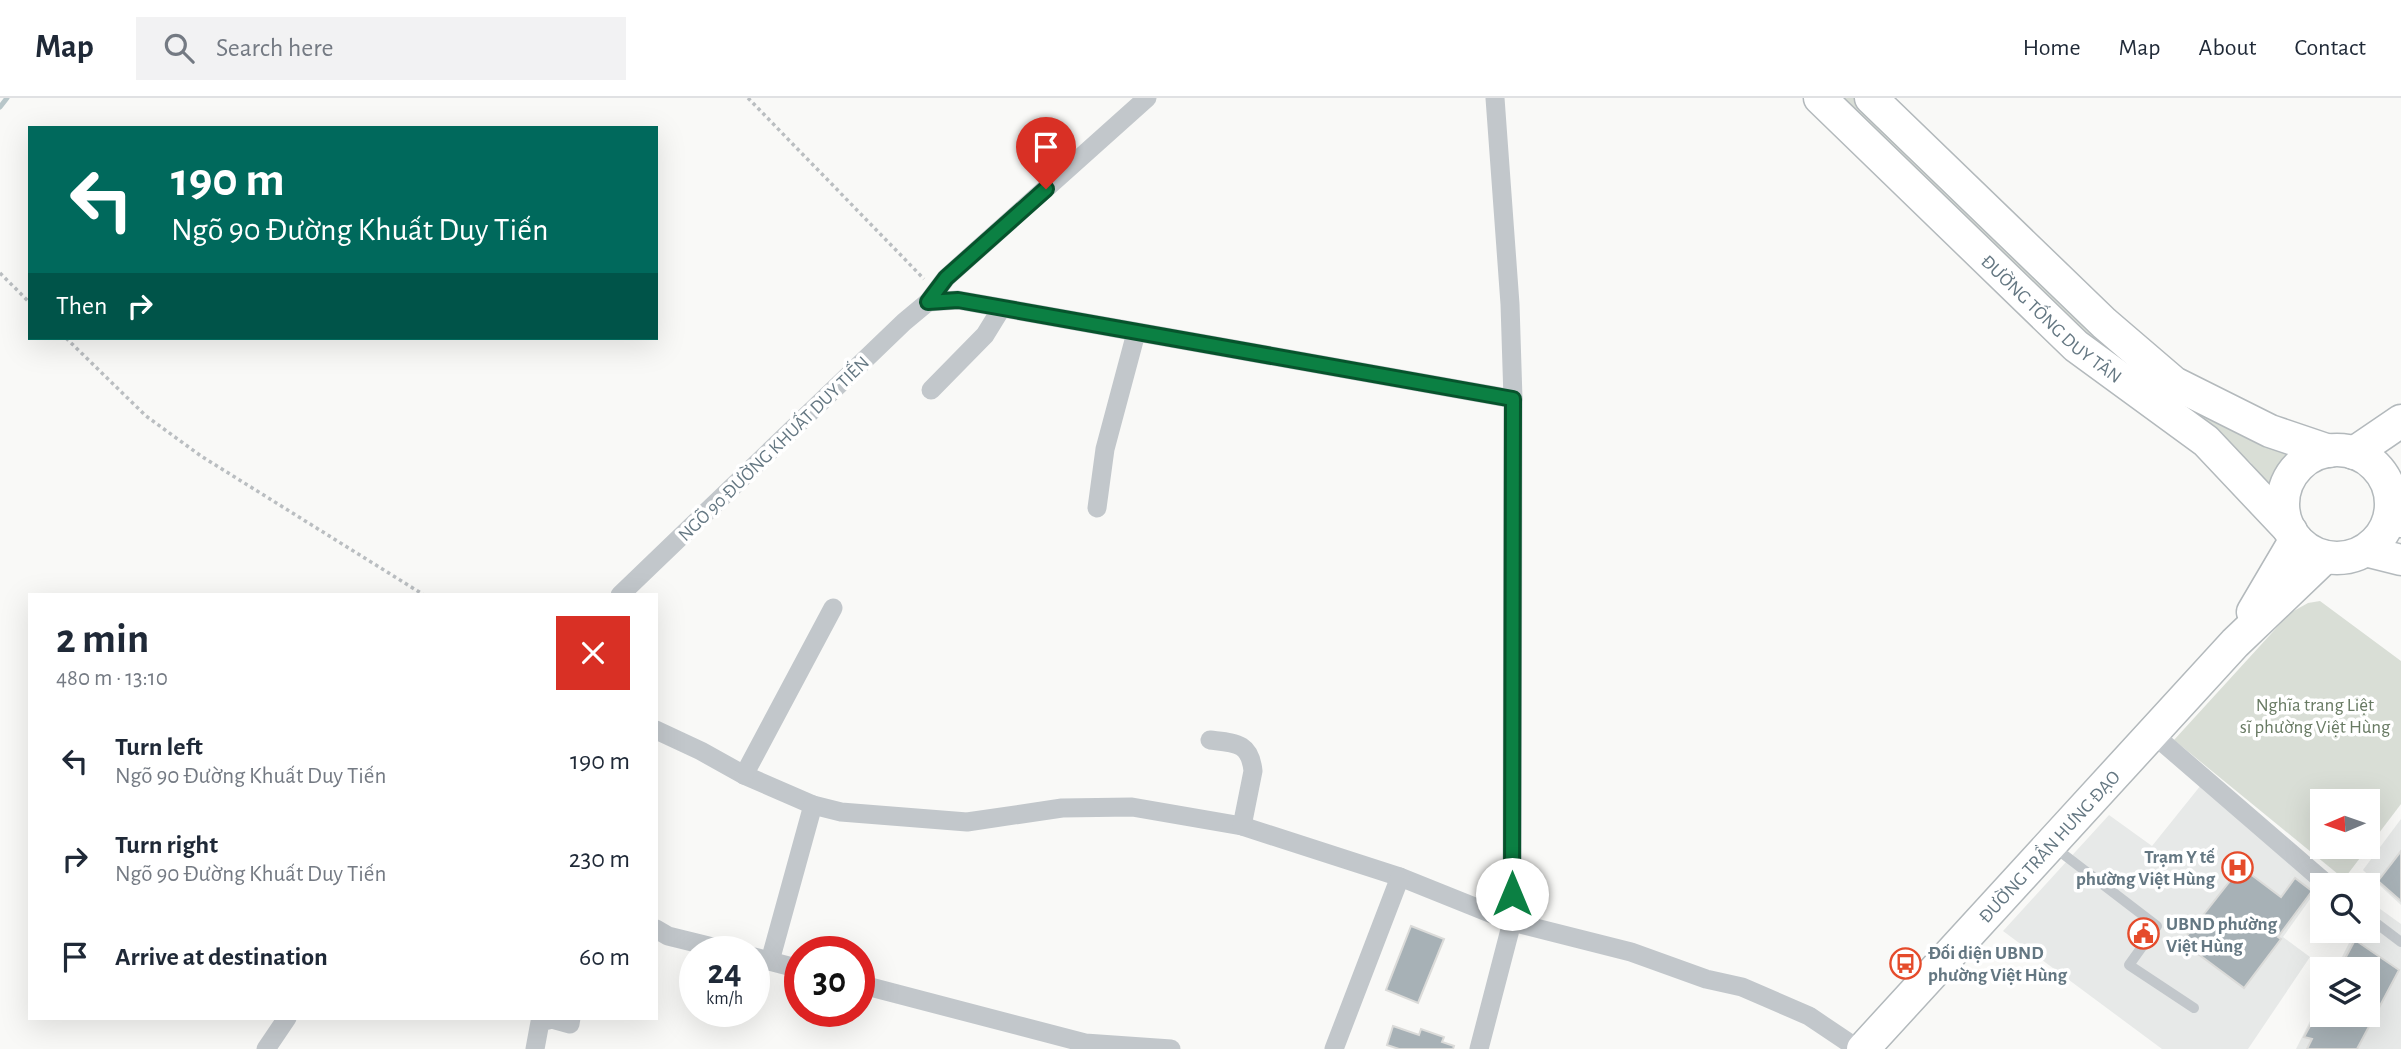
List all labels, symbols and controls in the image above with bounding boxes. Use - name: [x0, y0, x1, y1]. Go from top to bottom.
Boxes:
- search box: [136, 17, 626, 80]
- icon: search: [160, 29, 198, 67]
- text: Map: [35, 31, 94, 64]
- text: Search here: [216, 35, 334, 61]
- text: Home: [2023, 36, 2081, 60]
- text: Map: [2119, 36, 2161, 60]
- text: About: [2199, 36, 2256, 60]
- text: Contact: [2294, 36, 2366, 60]
- pin: [1016, 117, 1076, 189]
- icon: arrive: [1027, 128, 1065, 166]
- icon: left: [56, 154, 147, 245]
- text: 190 m: [171, 156, 285, 205]
- text: Ngõ 90 Đường Khuất Duy Tiến: [171, 214, 548, 246]
- street label: ĐƯỜNG TỐNG DUY TÂN: [1977, 252, 2125, 387]
- icon: right: [121, 287, 159, 325]
- text: Then: [56, 293, 107, 319]
- street label: NGÕ 90 ĐƯỜNG KHUẤT DUY TIẾN: [672, 350, 873, 545]
- button: close: [556, 616, 630, 690]
- text: 2 min: [56, 618, 149, 660]
- text: 480 m · 13:10: [56, 667, 168, 690]
- park label: Nghĩa trang Liệt sĩ phường Việt Hùng: [2240, 696, 2391, 737]
- text: Turn left: [115, 734, 203, 760]
- icon: left: [56, 742, 94, 780]
- text: 190 m: [570, 748, 630, 774]
- text: Ngõ 90 Đường Khuất Duy Tiến: [115, 765, 386, 788]
- street label: ĐƯỜNG TRẦN HƯNG ĐẠO: [1976, 767, 2124, 927]
- north arrow: [2310, 789, 2380, 859]
- map controls: [2310, 789, 2380, 1027]
- text: Turn right: [115, 832, 218, 858]
- icon: right: [56, 840, 94, 878]
- text: 230 m: [569, 846, 630, 872]
- place label: Trạm Y tế phường Việt Hùng: [2076, 847, 2215, 889]
- hospital icon: Trạm Y tế phường Việt Hùng: [2221, 850, 2255, 884]
- position arrow: [1475, 857, 1549, 931]
- text: Ngõ 90 Đường Khuất Duy Tiến: [115, 863, 386, 886]
- button: search: [2310, 873, 2380, 943]
- place label: UBND phường Việt Hùng: [2166, 915, 2277, 956]
- public building icon: UBND phường Việt Hùng: [2126, 917, 2160, 951]
- speed limit sign: 30: [784, 936, 875, 1027]
- icon: arrive: [56, 938, 94, 976]
- place label: Đối diện UBND phường Việt Hùng: [1928, 943, 2067, 985]
- text: Arrive at destination: [115, 944, 328, 970]
- text: 60 m: [579, 944, 630, 970]
- bus stop icon: Đối diện UBND phường Việt Hùng: [1888, 946, 1922, 980]
- text: 24: [707, 955, 742, 990]
- button: layers: [2310, 957, 2380, 1027]
- text: km/h: [706, 990, 743, 1008]

